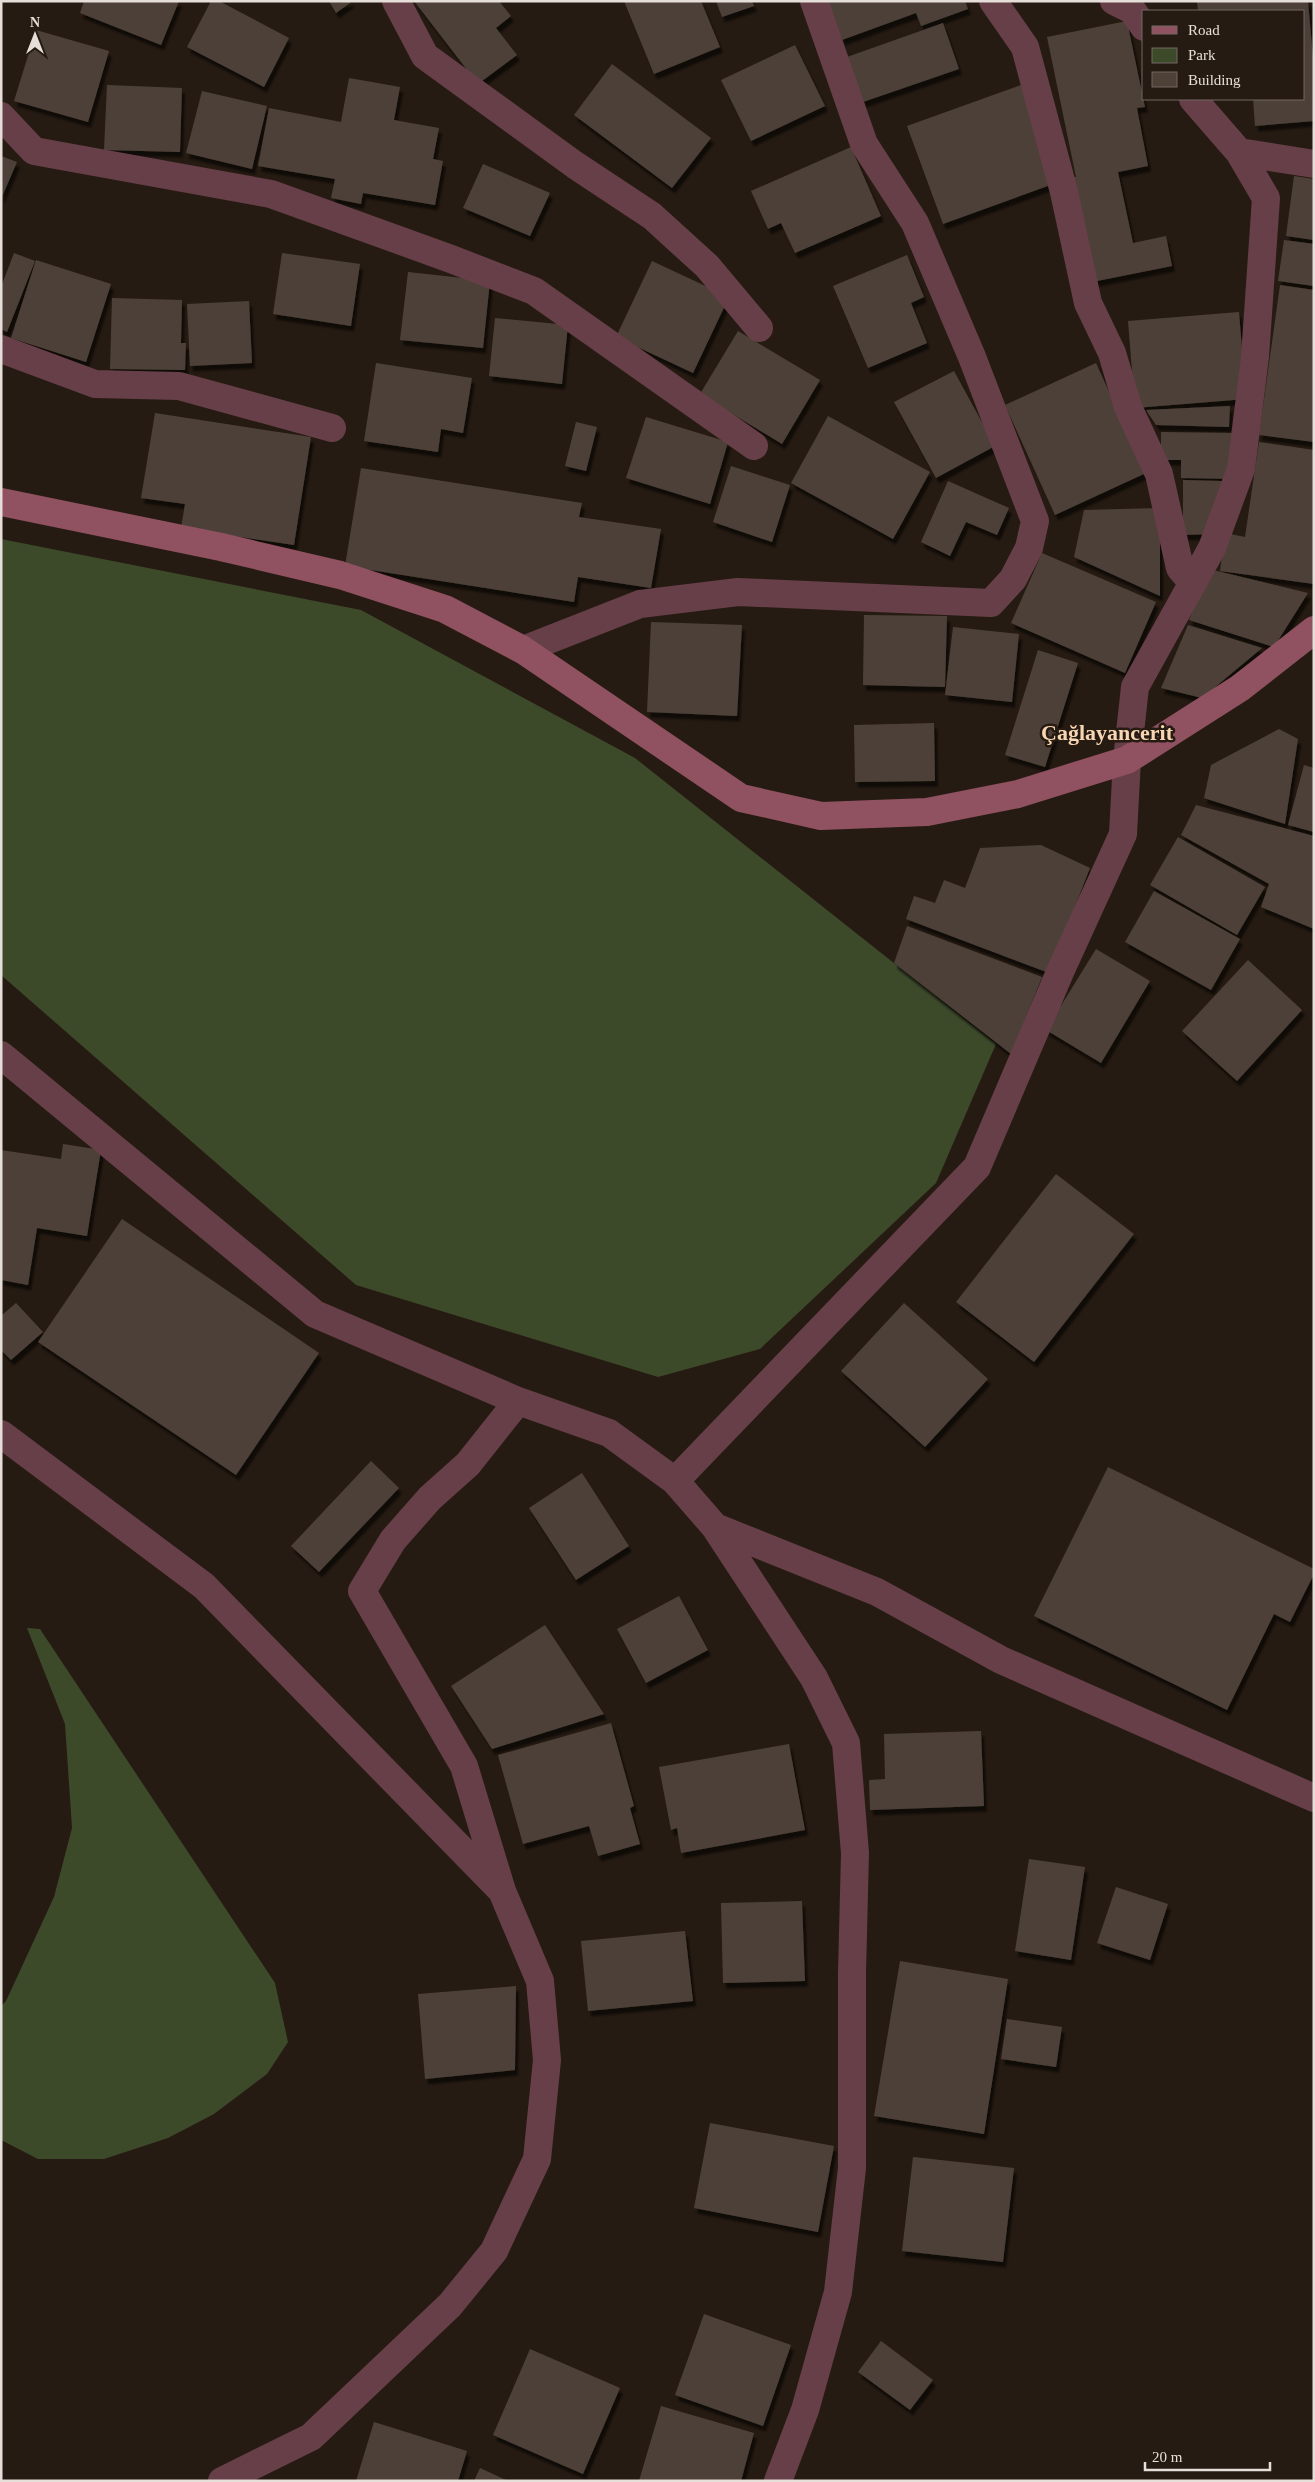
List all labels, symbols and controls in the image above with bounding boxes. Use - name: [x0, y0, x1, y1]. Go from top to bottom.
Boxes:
- north arrow: [10, 10, 60, 60]
- legend: [1142, 10, 1305, 100]
- text: N: [30, 15, 40, 30]
- text: Road: [1188, 22, 1220, 38]
- text: Park: [1188, 47, 1216, 63]
- text: Building: [1188, 72, 1241, 88]
- district label: Çağlayancerit: [1041, 720, 1174, 745]
- scale bar: [1145, 2440, 1270, 2472]
- text: 20 m: [1152, 2449, 1183, 2465]

